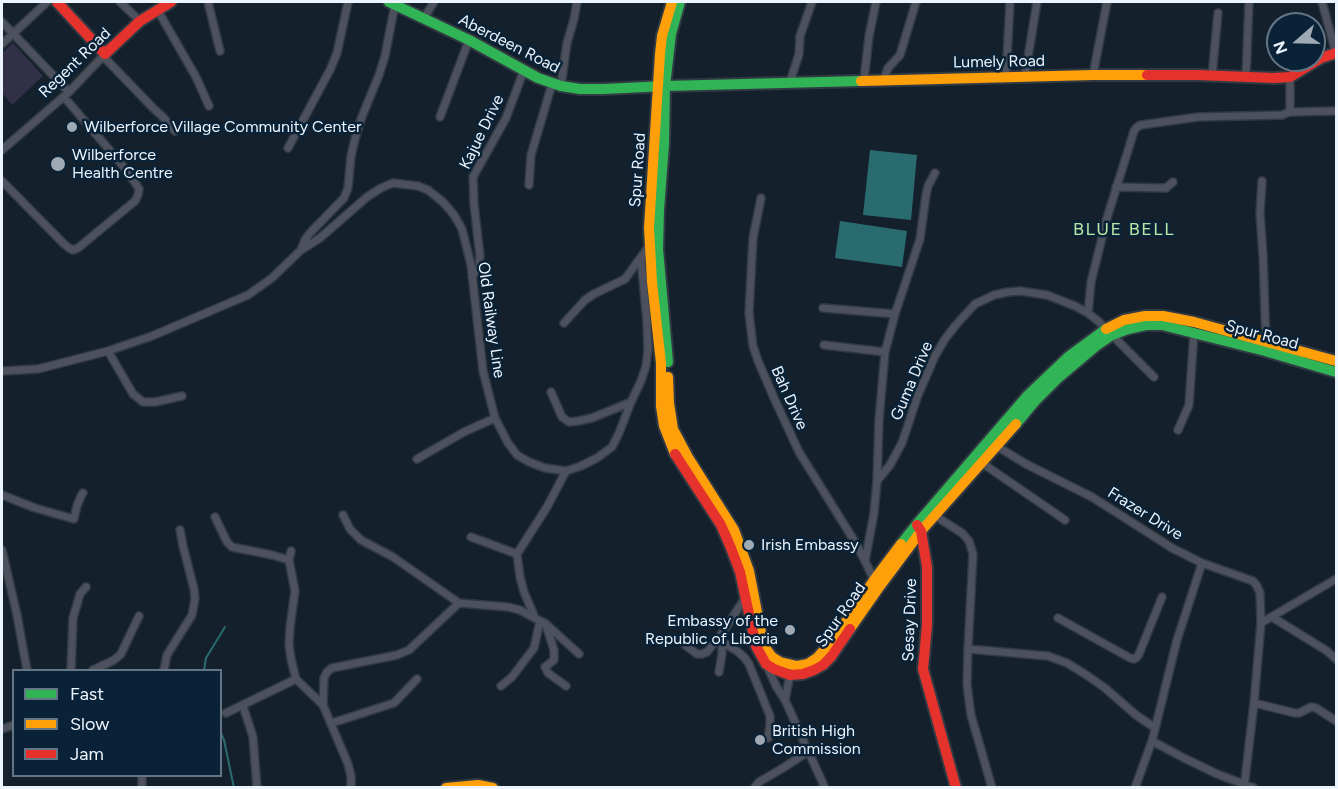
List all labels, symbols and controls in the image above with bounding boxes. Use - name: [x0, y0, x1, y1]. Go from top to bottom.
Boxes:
- street label: Aberdeen Road: [455, 10, 563, 78]
- north arrow: [1266, 12, 1326, 72]
- street label: Regent Road: [35, 24, 115, 102]
- text: N: [1269, 39, 1292, 57]
- street label: Lumely Road: [953, 52, 1045, 72]
- street label: Kajue Drive: [456, 92, 508, 172]
- place label: Wilberforce Village Community Center: [84, 117, 361, 137]
- marker: Wilberforce Village Community Center: [65, 120, 79, 134]
- street label: Spur Road: [626, 132, 650, 208]
- place label: Wilberforce Health Centre: [72, 145, 173, 183]
- marker: Wilberforce Health Centre: [49, 155, 67, 173]
- district label: BLUE BELL: [1073, 219, 1175, 241]
- street label: Old Railway Line: [473, 261, 509, 379]
- street label: Spur Road: [1224, 316, 1300, 354]
- street label: Guma Drive: [887, 339, 937, 423]
- street label: Bah Drive: [766, 363, 812, 433]
- street label: Frazer Drive: [1104, 483, 1186, 545]
- place label: Irish Embassy: [761, 535, 859, 555]
- marker: Irish Embassy: [742, 538, 756, 552]
- street label: Sesay Drive: [899, 578, 921, 662]
- street label: Spur Road: [812, 579, 870, 651]
- place label: Embassy of the Republic of Liberia: [645, 611, 778, 649]
- marker: Embassy of the Republic of Liberia: [783, 623, 797, 637]
- legend: [12, 669, 222, 777]
- text: Fast: [70, 683, 104, 705]
- text: Slow: [70, 713, 109, 735]
- place label: British High Commission: [772, 721, 861, 759]
- marker: British High Commission: [753, 733, 767, 747]
- text: Jam: [70, 743, 104, 765]

